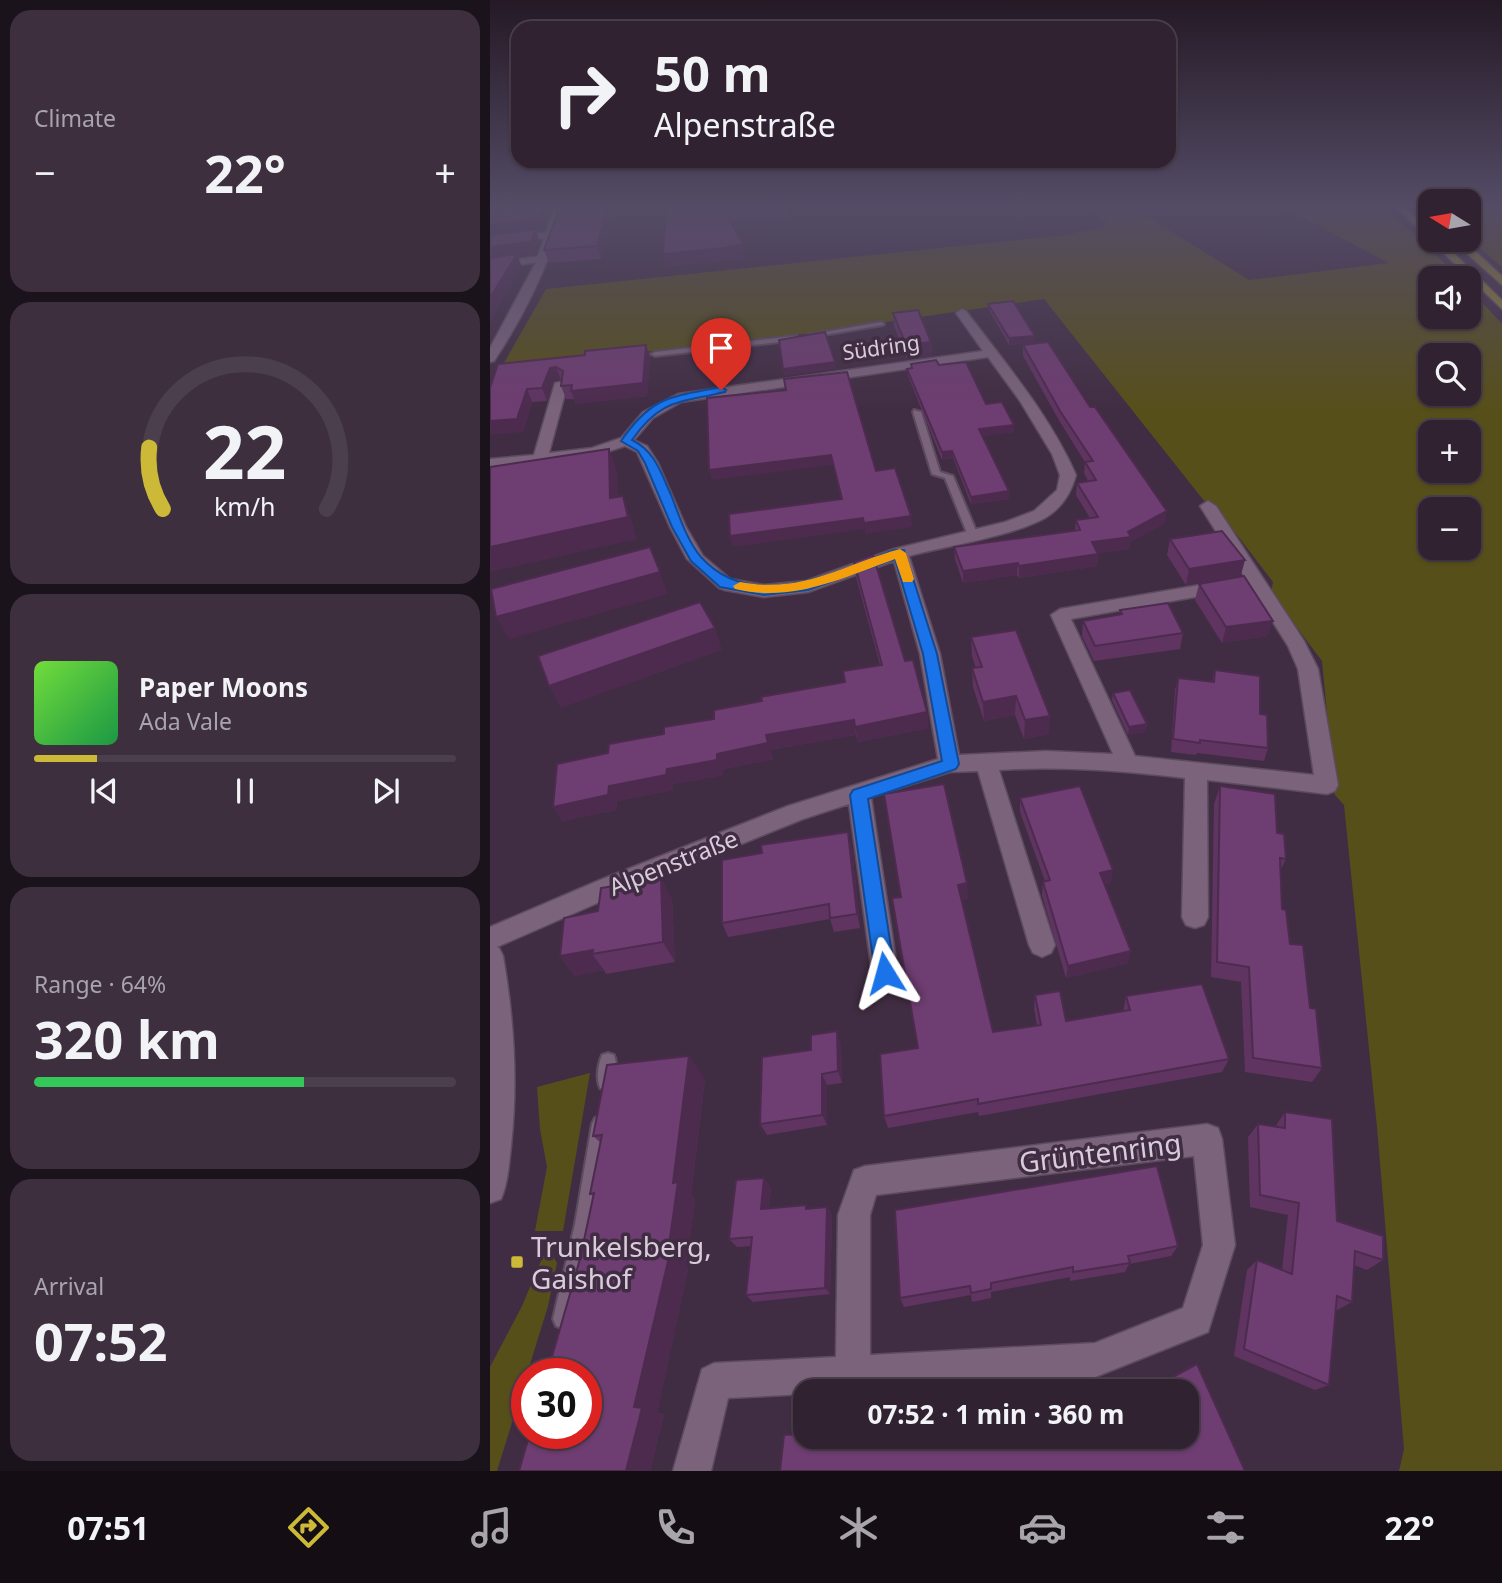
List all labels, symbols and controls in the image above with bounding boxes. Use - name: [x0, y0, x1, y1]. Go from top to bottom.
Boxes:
- text: 50 m: [654, 40, 771, 106]
- icon: right: [539, 49, 630, 140]
- text: Climate: [34, 102, 116, 134]
- text: Alpenstraße: [654, 103, 836, 146]
- text: 22°: [204, 137, 286, 208]
- text: −: [34, 146, 56, 198]
- text: +: [434, 146, 456, 198]
- north arrow: [1418, 189, 1480, 252]
- map controls: [1418, 189, 1481, 560]
- button: sound: [1418, 266, 1481, 329]
- pin: [691, 318, 751, 390]
- street label: Südring: [841, 328, 921, 366]
- icon: arrive: [702, 329, 740, 367]
- button: search: [1418, 343, 1481, 406]
- text: 22: [203, 402, 287, 501]
- button: +: [1418, 420, 1481, 483]
- text: km/h: [214, 489, 276, 523]
- button: −: [1418, 497, 1481, 560]
- text: Paper Moons: [139, 669, 308, 705]
- text: Ada Vale: [139, 705, 232, 737]
- icon: previous: [85, 772, 123, 810]
- icon: pause: [226, 772, 264, 810]
- icon: next: [367, 772, 405, 810]
- street label: Alpenstraße: [604, 821, 742, 903]
- position arrow: [848, 936, 922, 1010]
- text: Range · 64%: [34, 968, 166, 1000]
- text: 320 km: [34, 1003, 220, 1074]
- street label: Grüntenring: [1017, 1123, 1183, 1181]
- place label: Trunkelsberg, Gaishof: [531, 1227, 712, 1297]
- marker: Trunkelsberg, Gaishof: [509, 1254, 525, 1270]
- text: Arrival: [34, 1270, 104, 1302]
- text: 07:52: [34, 1305, 168, 1376]
- speed limit sign: 30: [511, 1358, 602, 1449]
- text: 07:52 · 1 min · 360 m: [868, 1396, 1124, 1432]
- icon: directions: [284, 1503, 333, 1552]
- icon: music: [467, 1503, 516, 1552]
- icon: phone: [651, 1503, 700, 1552]
- icon: climate: [834, 1503, 883, 1552]
- icon: car: [1018, 1503, 1067, 1552]
- icon: filters: [1201, 1503, 1250, 1552]
- text: 07:51: [67, 1506, 149, 1549]
- text: 22°: [1385, 1506, 1435, 1549]

